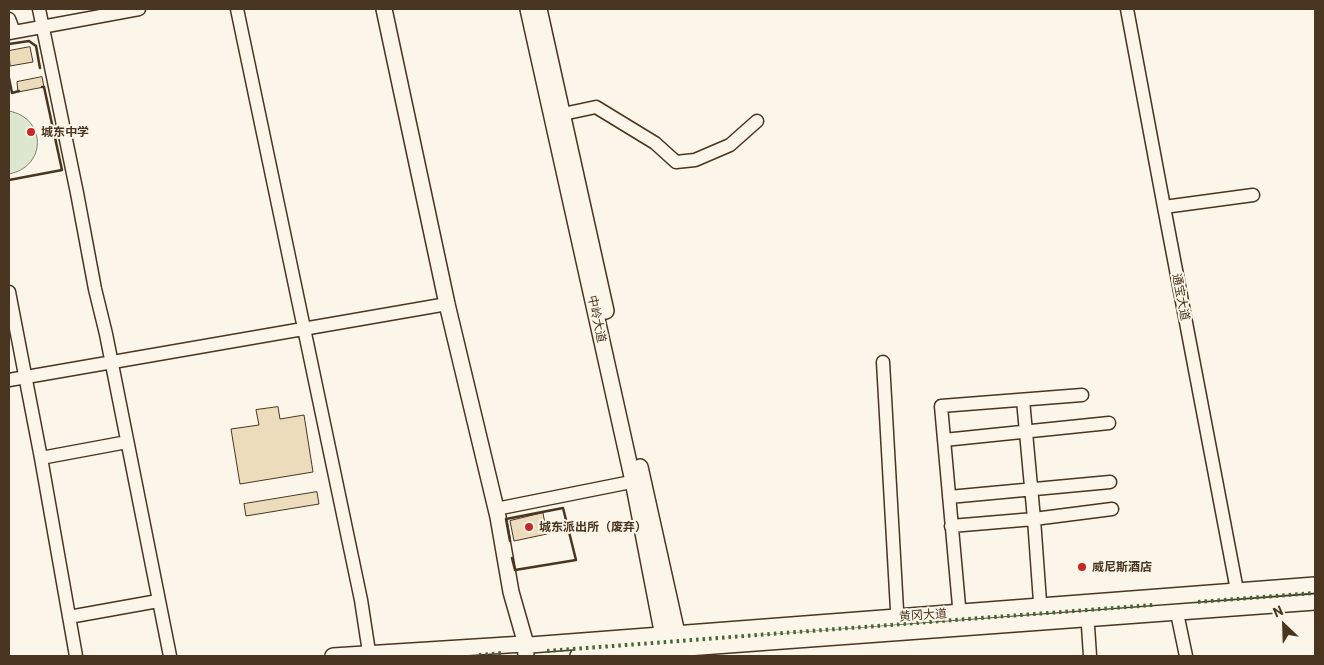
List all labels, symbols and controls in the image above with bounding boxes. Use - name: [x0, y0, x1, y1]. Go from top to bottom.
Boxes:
- place label: 城东中学: [41, 125, 89, 139]
- marker: 城东中学: [25, 126, 37, 138]
- street label: 通宝大道: [1169, 272, 1193, 322]
- street label: 中岭大道: [585, 294, 609, 344]
- place label: 城东派出所（废弃）: [539, 520, 647, 534]
- marker: 城东派出所（废弃）: [523, 521, 535, 533]
- place label: 威尼斯酒店: [1092, 560, 1152, 574]
- marker: 威尼斯酒店: [1076, 561, 1088, 573]
- north arrow: [1259, 600, 1309, 650]
- text: N: [1270, 601, 1285, 620]
- street label: 黄冈大道: [899, 606, 947, 624]

